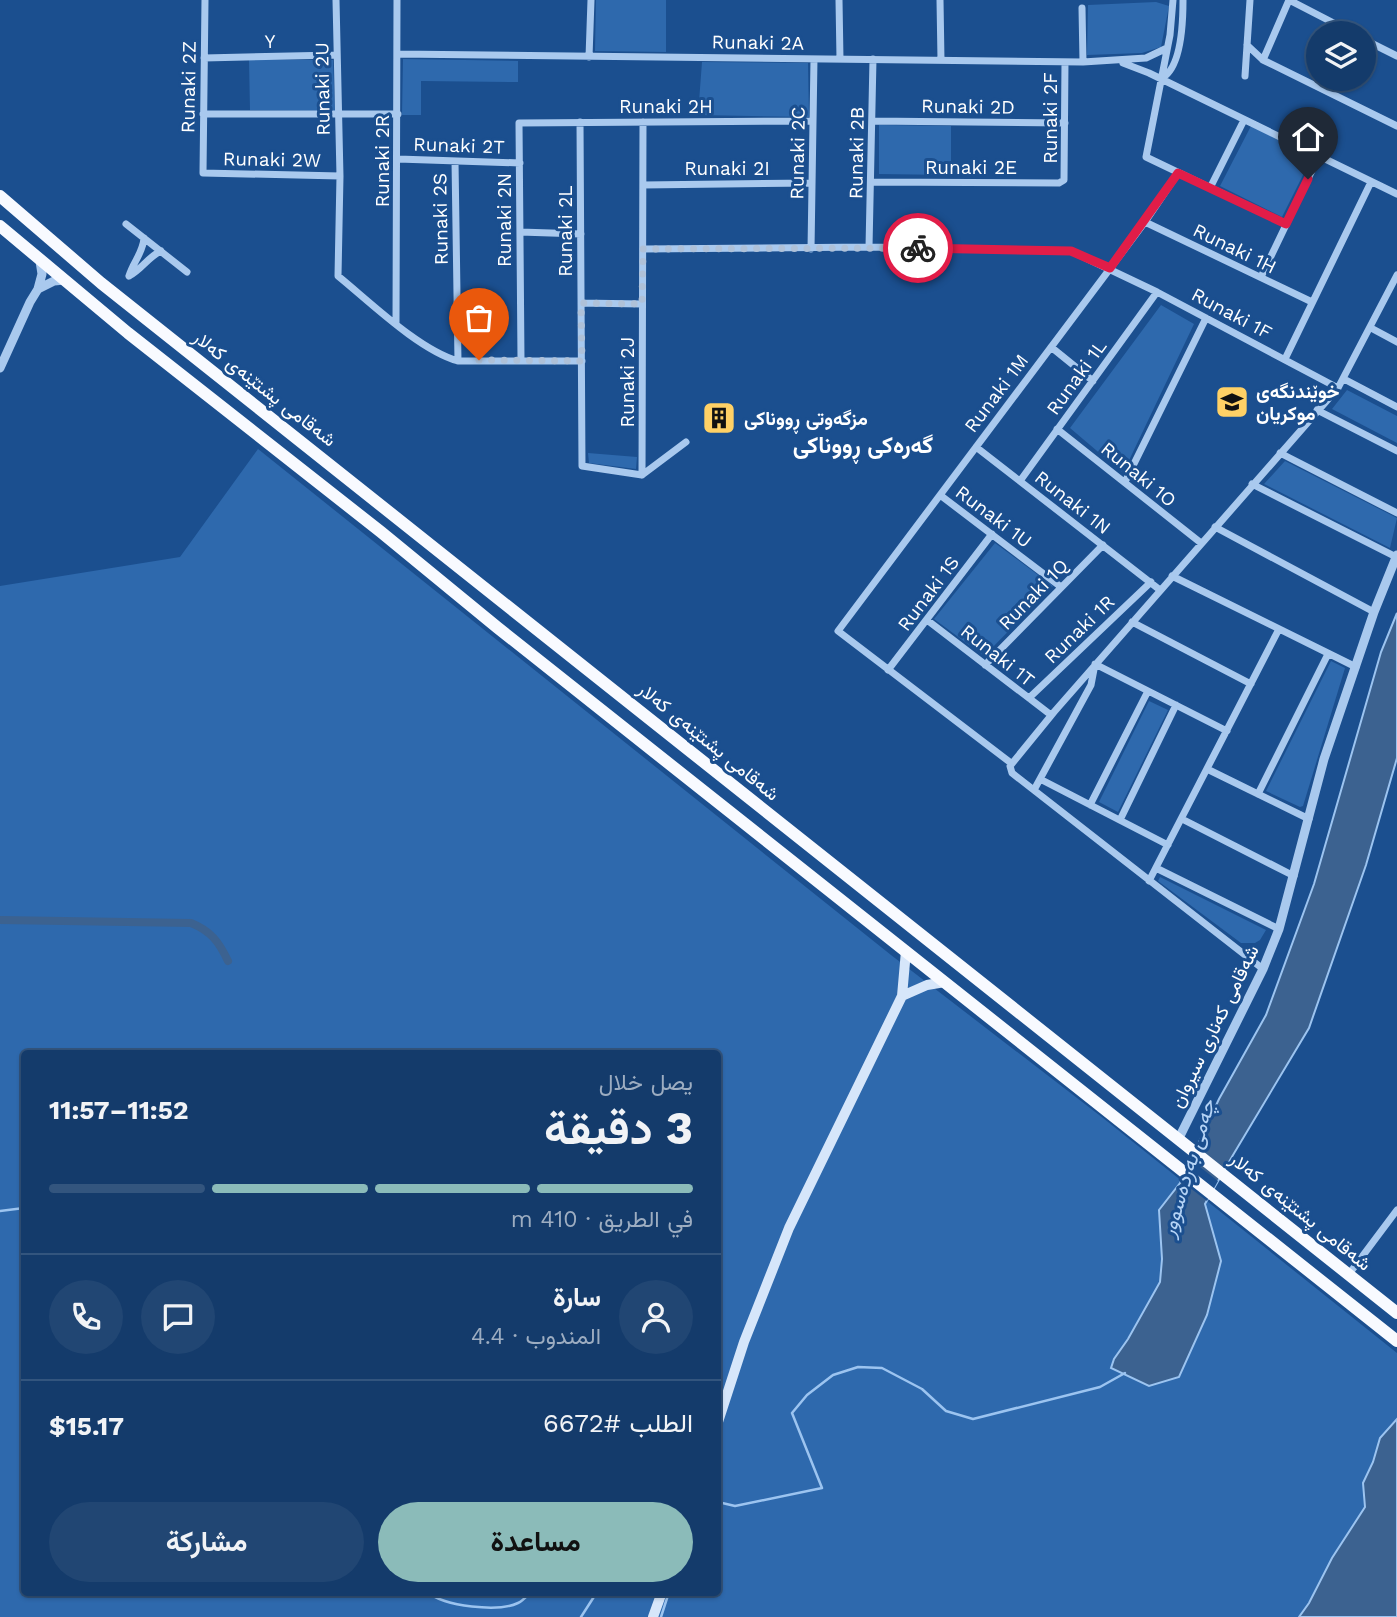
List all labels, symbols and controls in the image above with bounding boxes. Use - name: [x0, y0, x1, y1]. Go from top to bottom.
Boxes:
- map controls: [1306, 21, 1376, 91]
- button: layers: [1306, 21, 1376, 91]
- street label: Y: [264, 30, 276, 53]
- street label: Runaki 2A: [712, 30, 805, 55]
- street label: Runaki 2Z: [176, 41, 201, 133]
- street label: Runaki 2U: [310, 42, 335, 136]
- street label: Runaki 2F: [1039, 72, 1062, 164]
- street label: Runaki 2D: [921, 94, 1015, 119]
- street label: Runaki 2H: [619, 95, 713, 118]
- street label: Runaki 2C: [785, 106, 810, 200]
- street label: Runaki 2B: [844, 107, 869, 199]
- pin: [1278, 107, 1338, 179]
- street label: Runaki 2R: [371, 115, 394, 207]
- icon: home: [1289, 118, 1327, 156]
- street label: Runaki 2T: [413, 132, 505, 159]
- street label: Runaki 2W: [223, 147, 321, 172]
- street label: Runaki 2E: [925, 156, 1017, 179]
- street label: Runaki 2I: [684, 157, 770, 180]
- street label: Runaki 2S: [428, 173, 453, 265]
- street label: Runaki 2N: [493, 173, 516, 267]
- street label: Runaki 2L: [554, 185, 577, 277]
- courier: [883, 213, 953, 283]
- street label: Runaki 1H: [1189, 218, 1280, 279]
- icon: bike: [899, 229, 937, 267]
- street label: Runaki 1F: [1188, 283, 1276, 344]
- pin: [449, 288, 509, 360]
- icon: bag: [460, 299, 498, 337]
- street label: شەقامی پشتێنەی کەلار: [187, 325, 341, 453]
- street label: Runaki 1L: [1041, 335, 1111, 419]
- street label: Runaki 2J: [616, 337, 639, 427]
- street label: Runaki 1M: [959, 350, 1033, 437]
- place label: خوێندنگەی موکریان: [1256, 380, 1340, 426]
- school or university icon: خوێندنگەی موکریان: [1213, 383, 1251, 421]
- building icon: مزگەوتی ڕووناکی: [700, 399, 738, 437]
- place label: مزگەوتی ڕووناکی: [744, 407, 868, 434]
- district label: گەرەکی ڕووناکی: [793, 432, 933, 464]
- street label: Runaki 1O: [1096, 437, 1181, 512]
- street label: Runaki 1N: [1030, 466, 1115, 539]
- street label: Runaki 1U: [951, 480, 1036, 553]
- street label: Runaki 1S: [893, 551, 964, 635]
- street label: Runaki 1Q: [994, 554, 1073, 635]
- street label: Runaki 1R: [1039, 590, 1119, 668]
- street label: Runaki 1T: [956, 619, 1039, 691]
- street label: شەقامی پشتێنەی کەلار: [631, 677, 784, 807]
- street label: شەقامی کەناری سیروان: [1165, 941, 1264, 1111]
- text: يصل خلال: [599, 1069, 693, 1096]
- text: 11:52–11:57: [49, 1095, 188, 1125]
- water label: چەمی بەردەسوور: [1154, 1095, 1222, 1242]
- text: 3 دقيقة: [544, 1101, 693, 1155]
- street label: شەقامی پشتێنەی کەلار: [1223, 1147, 1376, 1277]
- text: في الطريق · 410 m: [511, 1206, 693, 1233]
- button: phone: [49, 1280, 123, 1354]
- button: chat: [141, 1280, 215, 1354]
- button: person: [619, 1280, 693, 1354]
- text: سارة: [553, 1282, 601, 1312]
- text: المندوب · 4.4: [471, 1323, 601, 1350]
- text: الطلب #6672: [543, 1408, 693, 1438]
- text: $15.17: [49, 1411, 124, 1441]
- button: مشاركة: [49, 1502, 364, 1582]
- button: مساعدة: [378, 1502, 693, 1582]

